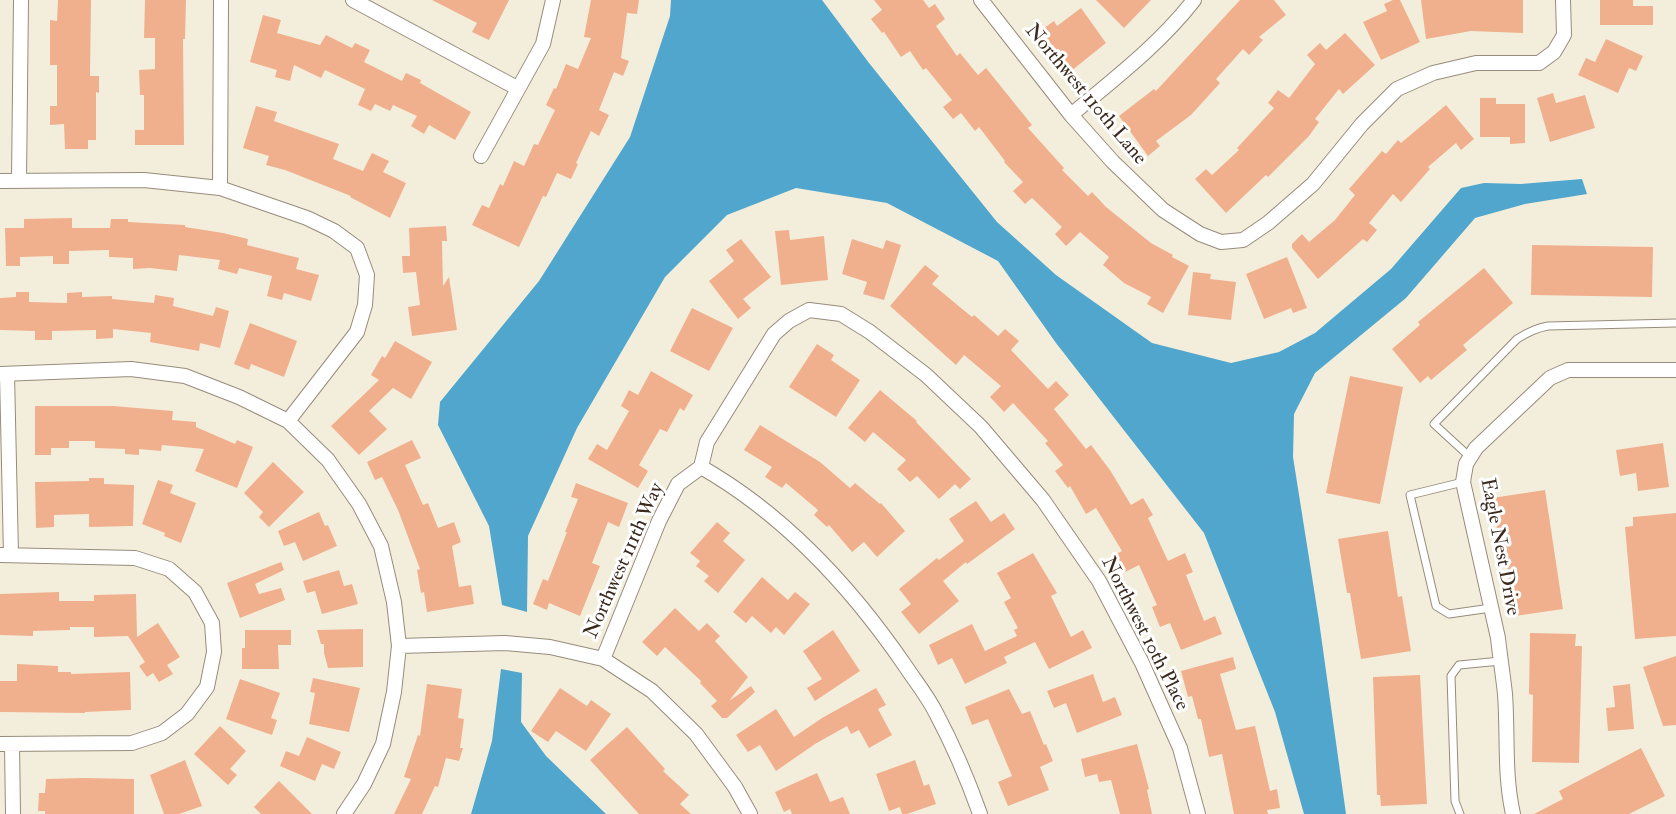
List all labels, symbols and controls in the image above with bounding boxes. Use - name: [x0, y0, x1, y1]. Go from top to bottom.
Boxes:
- street label: Northwest 110th Lane: [1019, 20, 1151, 170]
- street label: Eagle Nest Drive: [1474, 476, 1524, 618]
- street label: Northwest 111th Way: [580, 480, 670, 642]
- street label: Northwest 10th Place: [1095, 553, 1193, 715]

